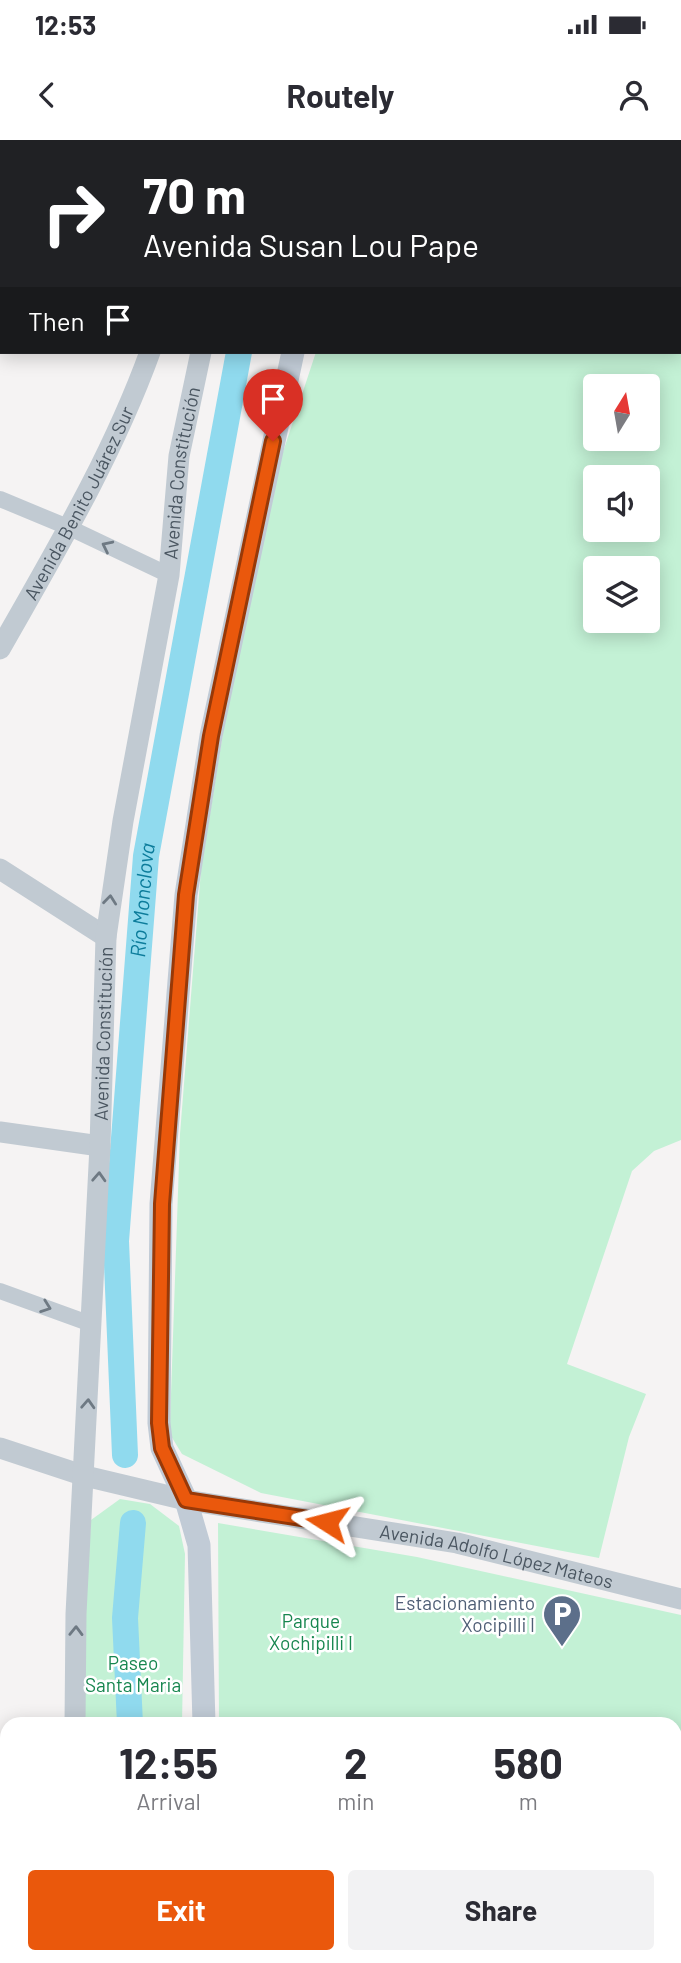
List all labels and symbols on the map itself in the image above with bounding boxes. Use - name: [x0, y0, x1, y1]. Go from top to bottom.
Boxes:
- pin: [243, 369, 303, 441]
- north arrow: [583, 374, 660, 452]
- street label: Avenida Constitución: [158, 385, 204, 560]
- street label: Avenida Benito Juárez Sur: [18, 402, 138, 604]
- one-way arrow: [102, 540, 114, 554]
- water label: Río Monclova: [124, 841, 159, 958]
- one-way arrow: [102, 895, 117, 906]
- street label: Avenida Constitución: [89, 946, 117, 1121]
- one-way arrow: [91, 1171, 106, 1182]
- one-way arrow: [39, 1299, 51, 1313]
- one-way arrow: [80, 1398, 95, 1409]
- position arrow: [290, 1485, 364, 1559]
- street label: Avenida Adolfo López Mateos: [378, 1519, 616, 1593]
- place label: Estacionamiento Xocipilli I: [395, 1591, 535, 1636]
- parking icon: Estacionamiento Xocipilli I: [541, 1593, 583, 1648]
- park label: Parque Xochipilli I: [269, 1609, 353, 1654]
- one-way arrow: [68, 1625, 84, 1636]
- park label: Paseo Santa Maria: [85, 1651, 181, 1696]

